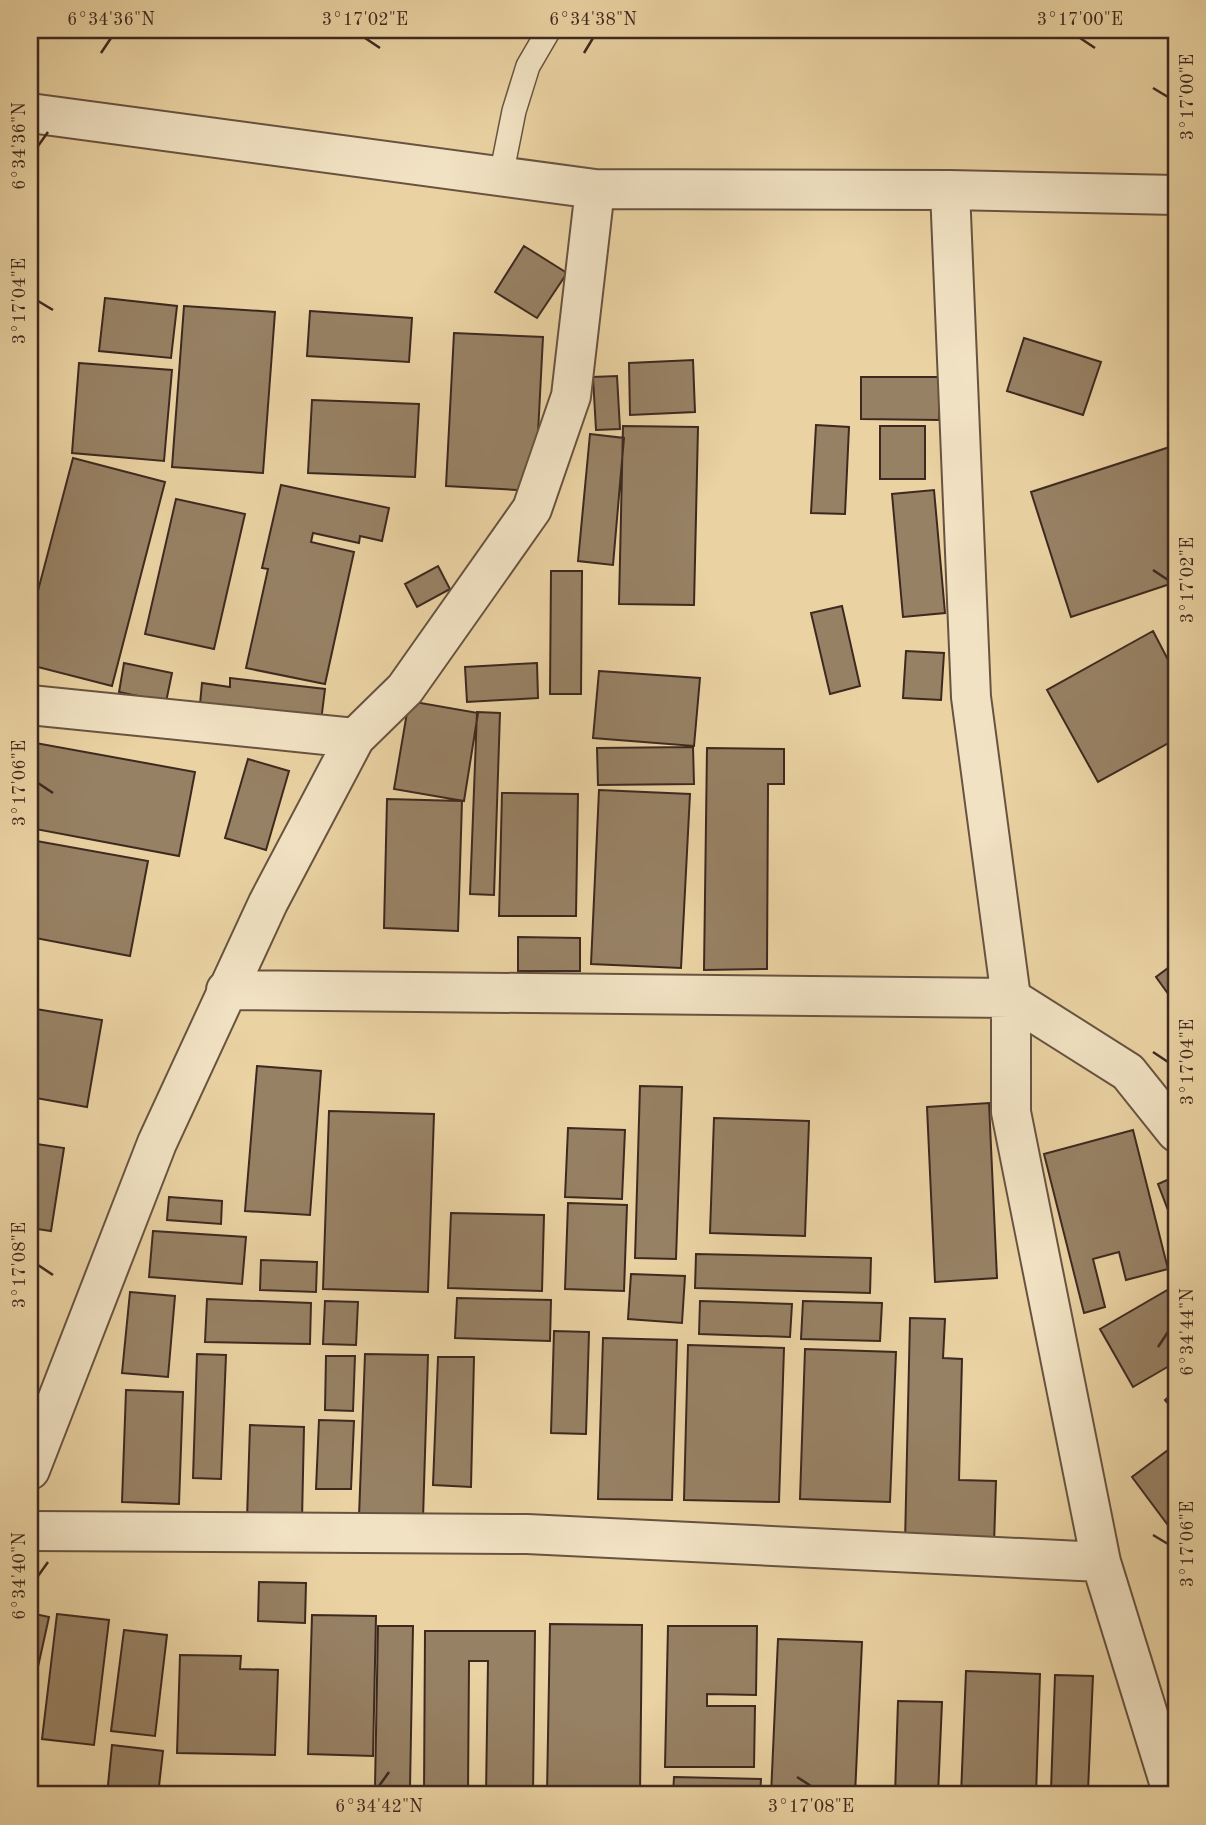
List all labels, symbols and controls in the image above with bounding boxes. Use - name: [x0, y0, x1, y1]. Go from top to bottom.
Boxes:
- text: 6°34'36"N: [67, 11, 155, 29]
- text: 3°17'02"E: [322, 11, 408, 29]
- text: 6°34'38"N: [549, 11, 637, 29]
- text: 3°17'00"E: [1037, 11, 1123, 29]
- text: 3°17'00"E: [1179, 54, 1197, 140]
- text: 6°34'36"N: [11, 102, 29, 190]
- text: 3°17'04"E: [11, 258, 29, 344]
- text: 3°17'02"E: [1179, 537, 1197, 623]
- text: 3°17'06"E: [11, 740, 29, 826]
- text: 3°17'04"E: [1179, 1019, 1197, 1105]
- text: 3°17'08"E: [11, 1222, 29, 1308]
- text: 6°34'44"N: [1179, 1288, 1197, 1376]
- text: 3°17'06"E: [1179, 1501, 1197, 1587]
- text: 6°34'40"N: [11, 1532, 29, 1620]
- text: 6°34'42"N: [335, 1798, 423, 1816]
- text: 3°17'08"E: [768, 1798, 854, 1816]

